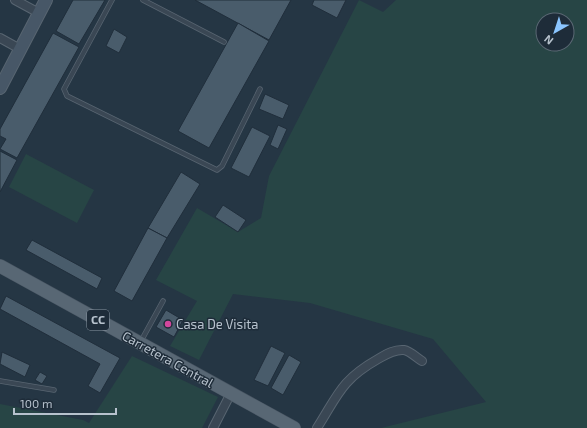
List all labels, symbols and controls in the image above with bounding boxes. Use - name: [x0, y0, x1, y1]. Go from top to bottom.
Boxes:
- north arrow: [535, 12, 575, 52]
- text: N: [541, 33, 556, 48]
- road number: CC: [87, 310, 109, 330]
- place label: Casa De Visita: [176, 316, 258, 332]
- marker: Casa De Visita: [163, 319, 173, 329]
- street label: Carretera Central: [119, 327, 217, 391]
- scale bar: [14, 390, 116, 416]
- text: 100 m: [20, 396, 52, 410]

